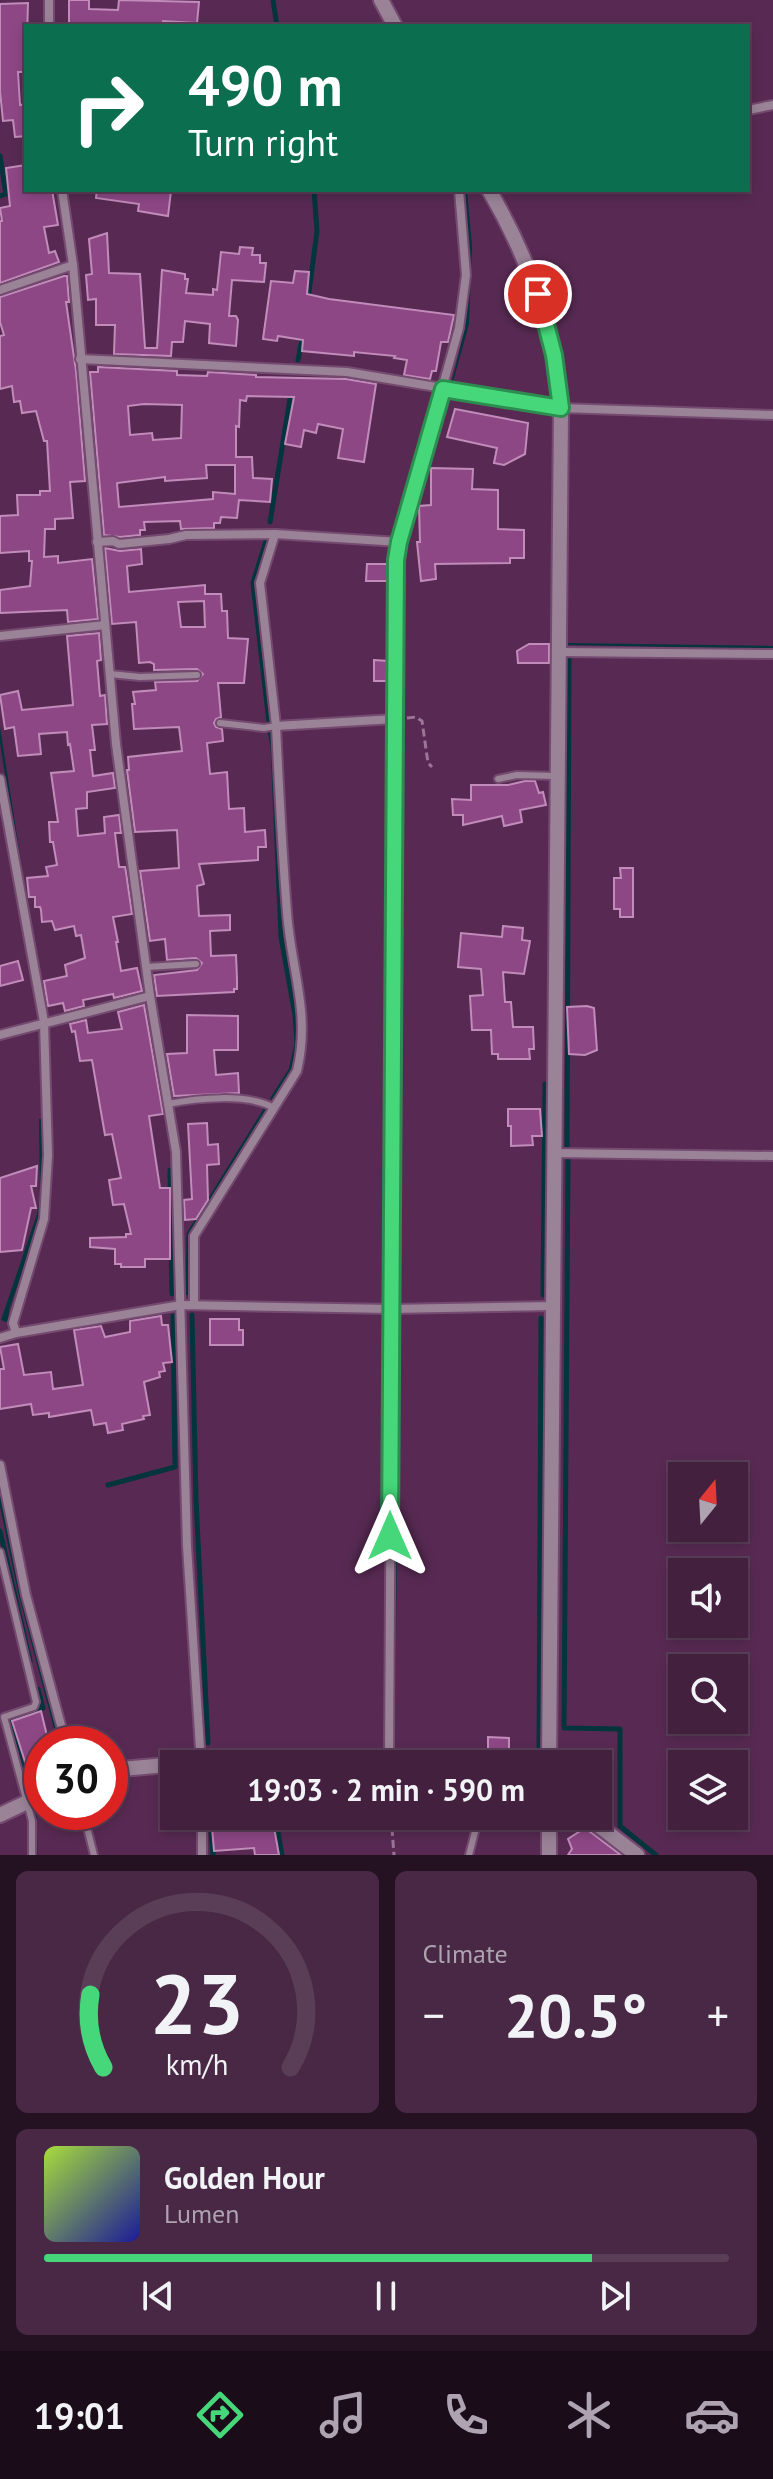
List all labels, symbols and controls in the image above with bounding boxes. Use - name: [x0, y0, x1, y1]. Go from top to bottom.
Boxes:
- text: 490 m: [188, 49, 343, 121]
- icon: right: [56, 56, 160, 160]
- text: Turn right: [188, 119, 338, 166]
- pin: [504, 260, 572, 328]
- icon: arrive: [516, 272, 560, 316]
- north arrow: [668, 1462, 748, 1542]
- map controls: [668, 1462, 748, 1830]
- position arrow: [348, 1494, 432, 1578]
- button: sound: [668, 1558, 748, 1638]
- button: search: [668, 1654, 748, 1734]
- speed limit sign: 30: [24, 1726, 128, 1830]
- button: layers: [668, 1750, 748, 1830]
- text: 19:03 · 2 min · 590 m: [247, 1770, 525, 1809]
- text: Climate: [423, 1937, 508, 1970]
- text: 23: [150, 1949, 244, 2057]
- text: 20.5°: [504, 1976, 647, 2054]
- text: −: [423, 1986, 445, 2043]
- text: +: [707, 1986, 729, 2043]
- text: km/h: [166, 2046, 229, 2083]
- text: Golden Hour: [164, 2158, 325, 2197]
- text: Lumen: [164, 2197, 239, 2230]
- icon: previous: [136, 2274, 180, 2318]
- icon: pause: [364, 2274, 408, 2318]
- icon: next: [593, 2274, 637, 2318]
- icon: directions: [192, 2387, 248, 2443]
- icon: music: [315, 2387, 371, 2443]
- icon: phone: [438, 2387, 494, 2443]
- icon: climate: [561, 2387, 617, 2443]
- icon: car: [684, 2387, 740, 2443]
- text: 19:01: [33, 2392, 125, 2439]

